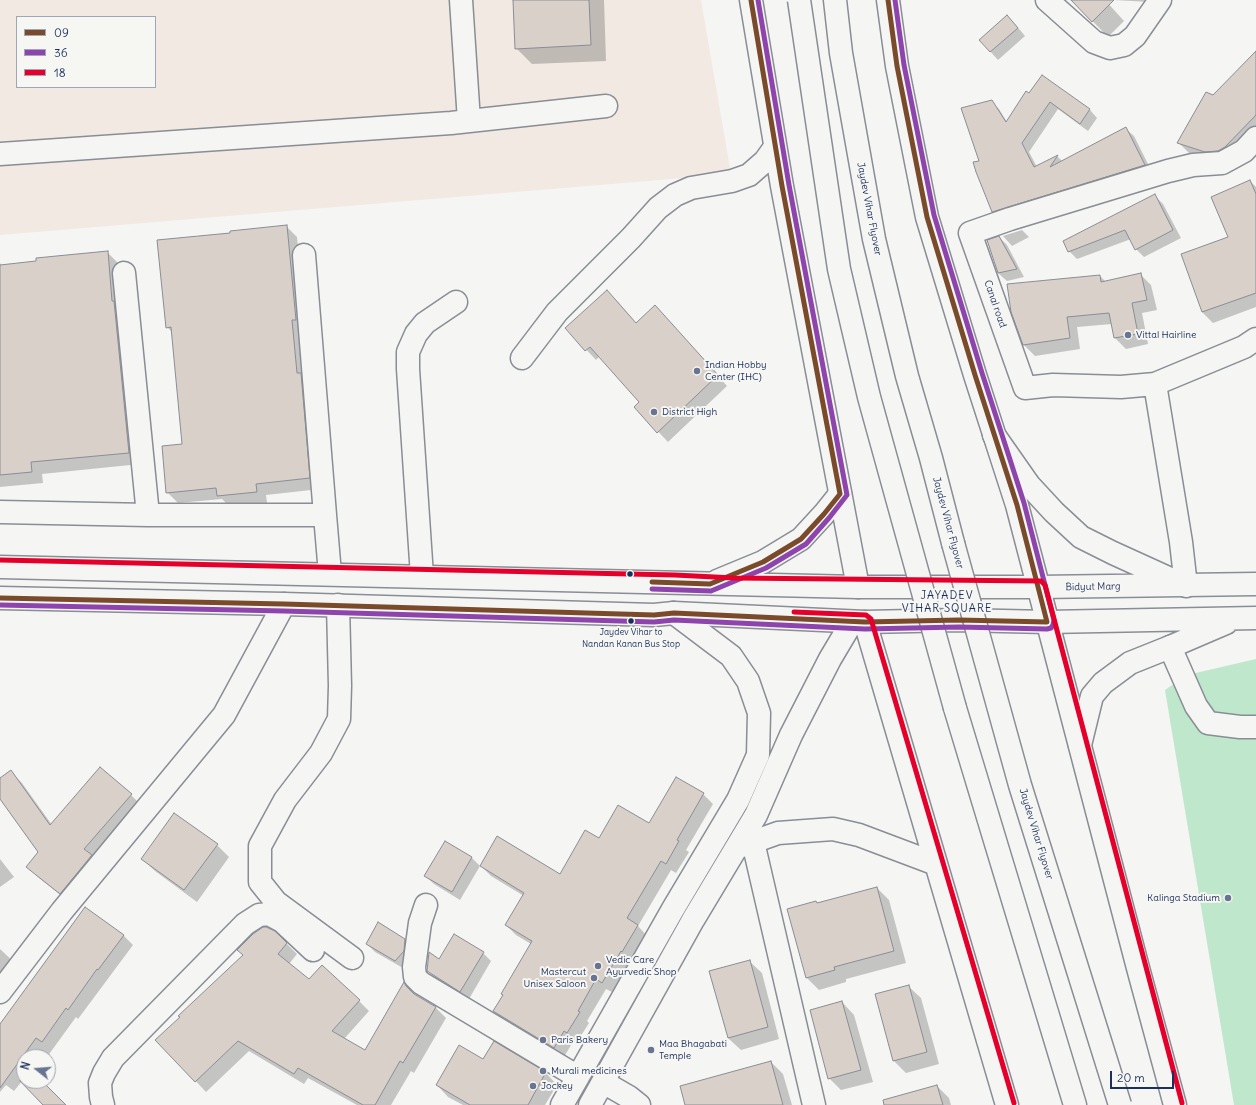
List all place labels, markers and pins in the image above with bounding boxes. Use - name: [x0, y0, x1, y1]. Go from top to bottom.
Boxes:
- place label: Vittal Hairline: [1136, 329, 1196, 341]
- marker: Vittal Hairline: [1123, 330, 1133, 340]
- place label: Indian Hobby Center (IHC): [705, 359, 767, 382]
- marker: Indian Hobby Center (IHC): [692, 366, 702, 376]
- place label: District High: [662, 406, 717, 418]
- marker: District High: [649, 407, 659, 417]
- unlabelled marker: [625, 569, 635, 579]
- marker: Jaydev Vihar to Nandan Kanan Bus Stop: [626, 616, 636, 626]
- place label: Jaydev Vihar to Nandan Kanan Bus Stop: [582, 627, 680, 648]
- place label: Kalinga Stadium: [1147, 892, 1220, 904]
- marker: Kalinga Stadium: [1223, 893, 1233, 903]
- place label: Vedic Care Ayurvedic Shop: [606, 954, 676, 978]
- marker: Vedic Care Ayurvedic Shop: [593, 961, 603, 971]
- place label: Mastercut Unisex Saloon: [523, 966, 586, 990]
- marker: Mastercut Unisex Saloon: [589, 973, 599, 983]
- place label: Paris Bakery: [551, 1034, 608, 1046]
- marker: Paris Bakery: [538, 1035, 548, 1045]
- place label: Maa Bhagabati Temple: [659, 1038, 727, 1062]
- marker: Maa Bhagabati Temple: [646, 1045, 656, 1055]
- place label: Murali medicines: [551, 1065, 627, 1077]
- marker: Murali medicines: [538, 1066, 548, 1076]
- place label: Jockey: [541, 1080, 573, 1092]
- marker: Jockey: [528, 1081, 538, 1091]

